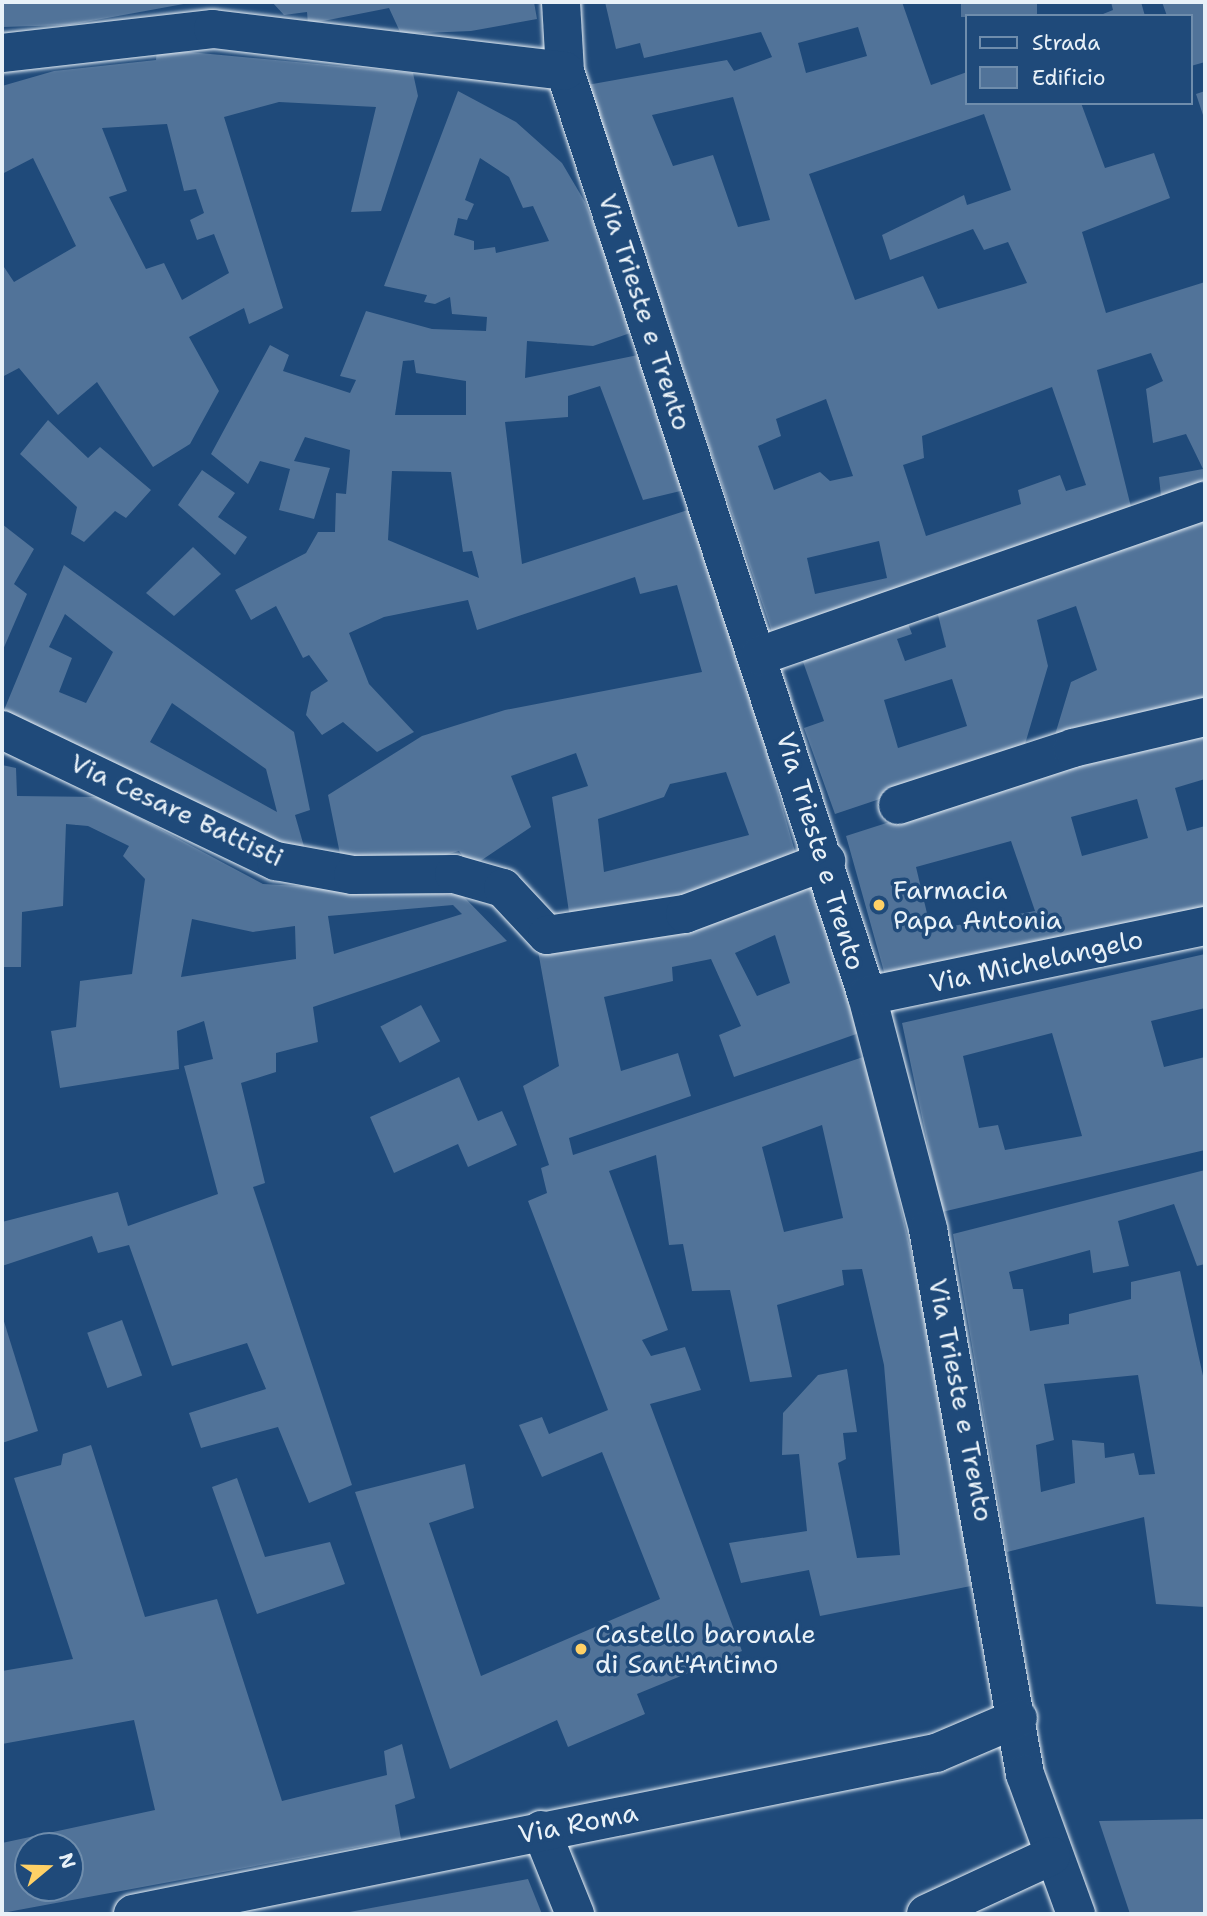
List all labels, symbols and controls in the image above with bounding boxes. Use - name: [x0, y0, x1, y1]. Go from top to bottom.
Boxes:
- legend: [965, 14, 1193, 105]
- text: Strada: [1032, 29, 1100, 57]
- text: Edificio: [1032, 64, 1105, 92]
- street label: Via Trieste e Trento: [592, 190, 698, 434]
- street label: Via Trieste e Trento: [770, 728, 872, 974]
- street label: Via Cesare Battisti: [65, 747, 289, 873]
- place label: Farmacia Papa Antonia: [893, 874, 1062, 936]
- marker: Farmacia Papa Antonia: [871, 897, 887, 913]
- street label: Via Michelangelo: [926, 923, 1146, 999]
- street label: Via Trieste e Trento: [922, 1276, 1000, 1524]
- place label: Castello baronale di Sant'Antimo: [595, 1618, 816, 1680]
- marker: Castello baronale di Sant'Antimo: [573, 1641, 589, 1657]
- street label: Via Roma: [516, 1796, 640, 1850]
- north arrow: [14, 1832, 84, 1902]
- text: N: [53, 1849, 82, 1872]

